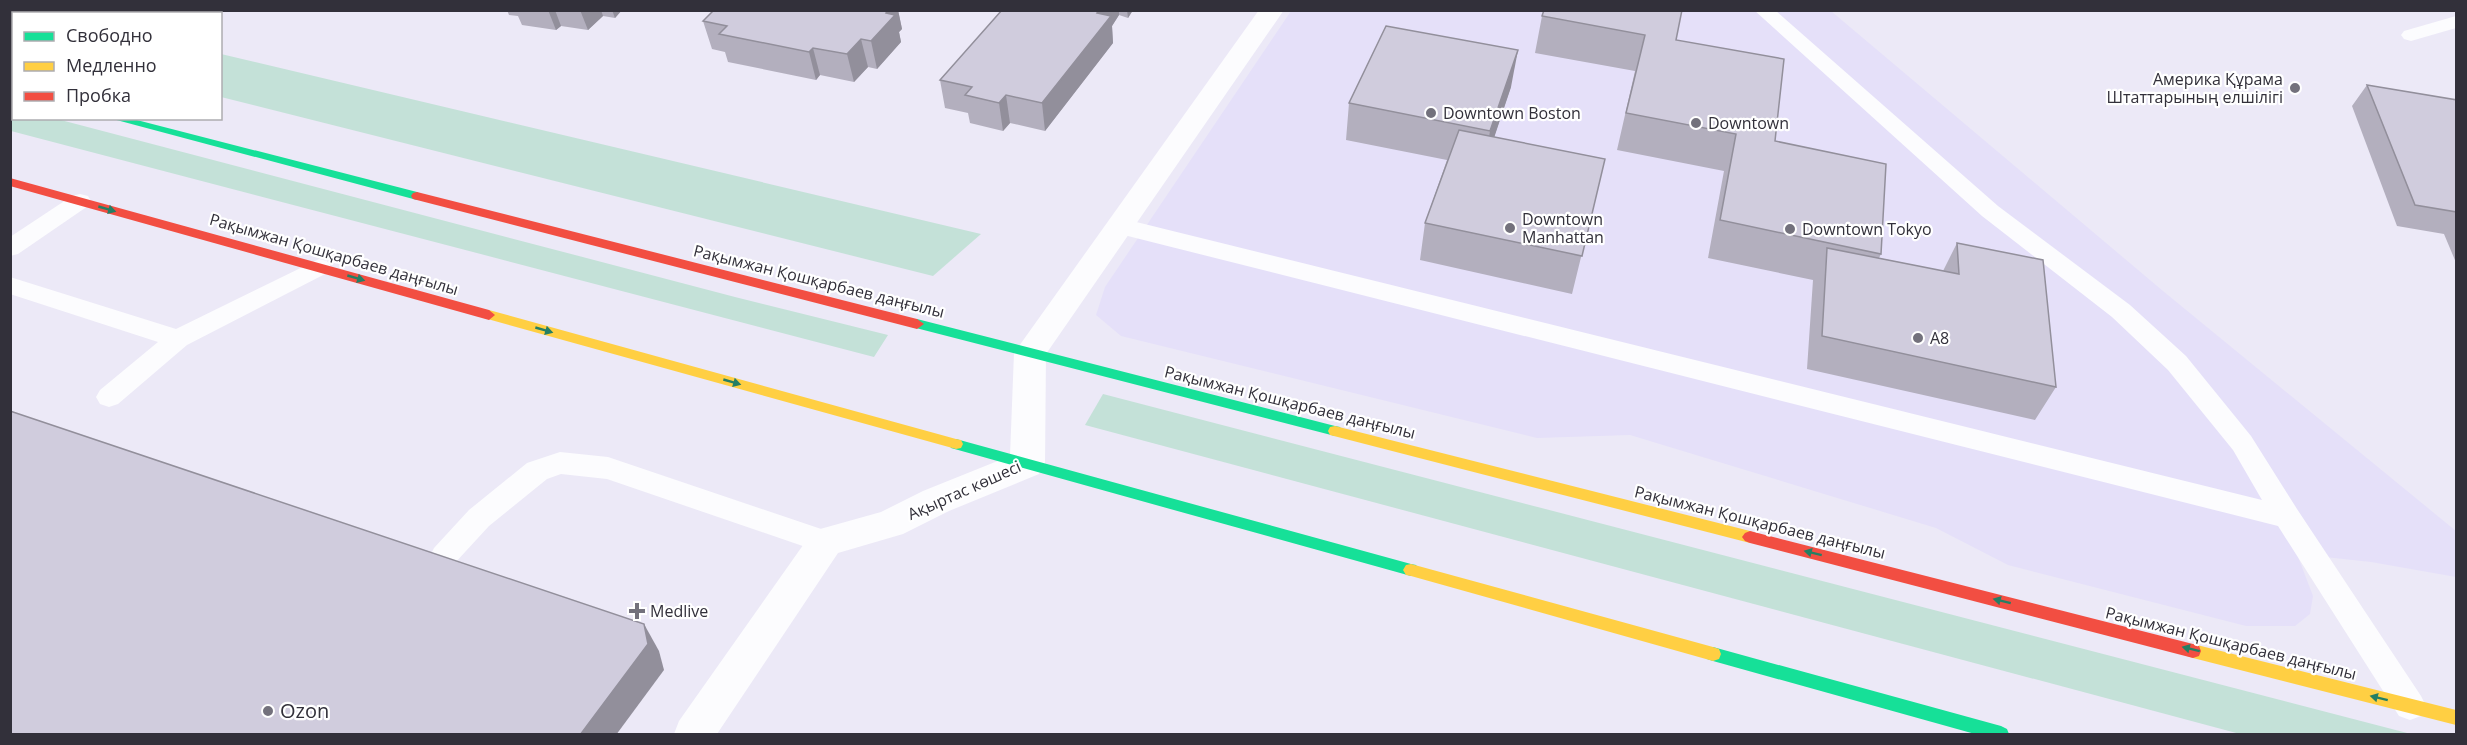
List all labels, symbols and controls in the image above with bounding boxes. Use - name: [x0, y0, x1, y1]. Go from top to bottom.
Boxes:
- legend: [12, 12, 222, 120]
- text: Свободно: [66, 23, 153, 47]
- text: Медленно: [66, 53, 157, 77]
- place label: Америка Құрама Штаттарының елшілігі: [2107, 68, 2283, 108]
- marker: Америка Құрама Штаттарының елшілігі: [2288, 81, 2302, 95]
- text: Пробка: [66, 83, 131, 107]
- place label: Downtown Boston: [1443, 102, 1581, 124]
- marker: Downtown Boston: [1424, 106, 1438, 120]
- place label: Downtown: [1708, 112, 1789, 134]
- marker: Downtown: [1689, 116, 1703, 130]
- one-way arrow: [98, 204, 116, 214]
- street label: Рақымжан Қошқарбаев даңғылы: [207, 208, 461, 300]
- place label: Downtown Manhattan: [1522, 208, 1604, 248]
- place label: Downtown Tokyo: [1802, 218, 1932, 240]
- marker: Downtown Manhattan: [1503, 221, 1517, 235]
- marker: Downtown Tokyo: [1783, 222, 1797, 236]
- street label: Рақымжан Қошқарбаев даңғылы: [691, 239, 947, 323]
- one-way arrow: [347, 273, 365, 283]
- one-way arrow: [535, 326, 553, 335]
- place label: А8: [1930, 327, 1949, 349]
- marker: А8: [1911, 331, 1925, 345]
- street label: Рақымжан Қошқарбаев даңғылы: [1162, 360, 1418, 444]
- one-way arrow: [723, 378, 741, 387]
- street label: Ақыртас көшесі: [904, 455, 1024, 525]
- street label: Рақымжан Қошқарбаев даңғылы: [1632, 480, 1888, 564]
- one-way arrow: [1804, 547, 1822, 557]
- one-way arrow: [1992, 596, 2010, 605]
- place label: Medlive: [650, 600, 708, 622]
- street label: Рақымжан Қошқарбаев даңғылы: [2103, 601, 2359, 685]
- marker: Medlive: [628, 602, 646, 620]
- one-way arrow: [2181, 644, 2200, 654]
- one-way arrow: [2370, 692, 2389, 702]
- place label: Ozon: [280, 697, 329, 724]
- marker: Ozon: [261, 704, 275, 718]

